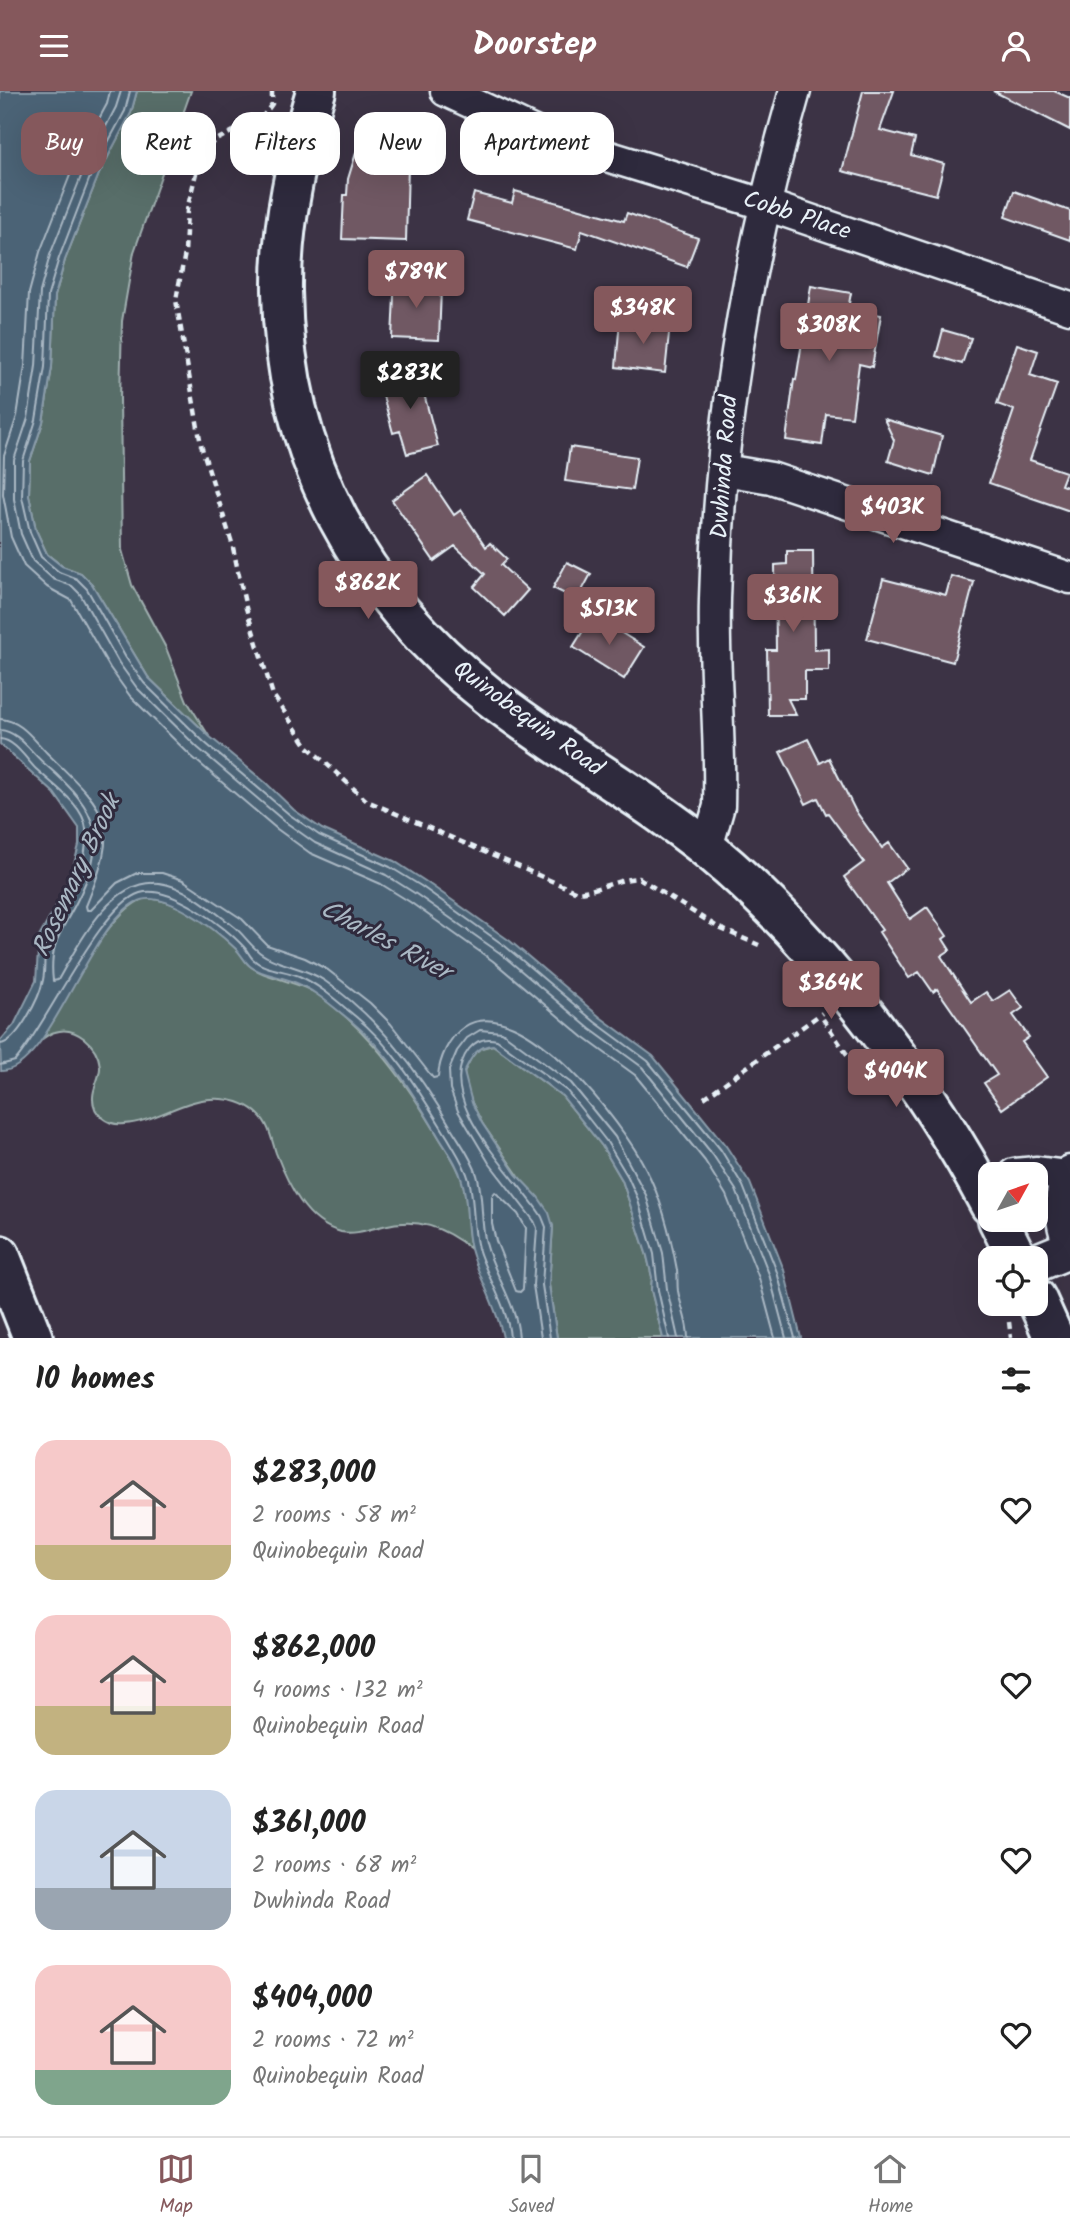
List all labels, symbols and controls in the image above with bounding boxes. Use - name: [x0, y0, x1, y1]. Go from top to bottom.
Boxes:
- text: Doorstep: [473, 20, 597, 71]
- icon: menu: [35, 27, 73, 65]
- icon: person: [997, 27, 1035, 65]
- chip: Buy: [21, 112, 107, 175]
- chip: Rent: [121, 112, 216, 175]
- chip: Filters: [230, 112, 340, 175]
- chip: New: [354, 112, 446, 175]
- chip: Apartment: [460, 112, 614, 175]
- street label: Cobb Place: [738, 180, 856, 252]
- pin: $789K: [367, 251, 465, 310]
- text: $789K: [384, 255, 448, 291]
- pin: $348K: [594, 287, 692, 346]
- text: $348K: [610, 291, 676, 327]
- pin: $308K: [780, 303, 878, 363]
- text: $308K: [796, 308, 862, 344]
- pin: $283K: [361, 351, 459, 411]
- text: $283K: [376, 356, 444, 392]
- street label: Dwhinda Road: [701, 393, 750, 540]
- pin: $403K: [844, 485, 942, 545]
- text: $403K: [861, 490, 925, 526]
- pin: $862K: [319, 561, 417, 621]
- text: $862K: [335, 566, 401, 602]
- pin: $361K: [744, 575, 842, 634]
- text: $361K: [763, 579, 823, 615]
- pin: $513K: [560, 587, 658, 647]
- text: $513K: [580, 592, 638, 628]
- street label: Quinobequin Road: [444, 651, 613, 788]
- water label: Rosemary Brook: [21, 784, 135, 964]
- water label: Charles River: [312, 889, 463, 996]
- pin: $364K: [782, 961, 880, 1021]
- text: $364K: [798, 966, 864, 1002]
- pin: $404K: [847, 1049, 945, 1109]
- text: $404K: [864, 1054, 928, 1090]
- north arrow: [978, 1162, 1048, 1232]
- map controls: [978, 1162, 1048, 1316]
- button: locate: [978, 1246, 1048, 1316]
- text: 10 homes: [35, 1356, 155, 1404]
- icon: filters: [997, 1361, 1035, 1399]
- text: $283,000: [252, 1450, 375, 1498]
- icon: home: [91, 1468, 175, 1552]
- icon: heart: [997, 1491, 1035, 1529]
- text: 2 rooms · 58 m²: [252, 1498, 416, 1534]
- text: Quinobequin Road: [252, 1534, 423, 1570]
- text: $862,000: [252, 1625, 375, 1673]
- icon: home: [91, 1643, 175, 1727]
- icon: heart: [997, 1666, 1035, 1704]
- text: 4 rooms · 132 m²: [252, 1673, 423, 1709]
- text: Quinobequin Road: [252, 1709, 423, 1745]
- text: $361,000: [252, 1800, 366, 1848]
- icon: home: [91, 1818, 175, 1902]
- icon: heart: [997, 1841, 1035, 1879]
- text: 2 rooms · 68 m²: [252, 1848, 416, 1884]
- text: Dwhinda Road: [252, 1884, 390, 1920]
- text: $404,000: [252, 1975, 372, 2023]
- icon: home: [91, 1993, 175, 2077]
- icon: heart: [997, 2016, 1035, 2054]
- text: 2 rooms · 72 m²: [252, 2023, 414, 2059]
- text: Quinobequin Road: [252, 2059, 423, 2095]
- tab: Map: [157, 2150, 195, 2222]
- tab: Saved: [509, 2150, 554, 2222]
- tab: Home: [868, 2150, 913, 2222]

